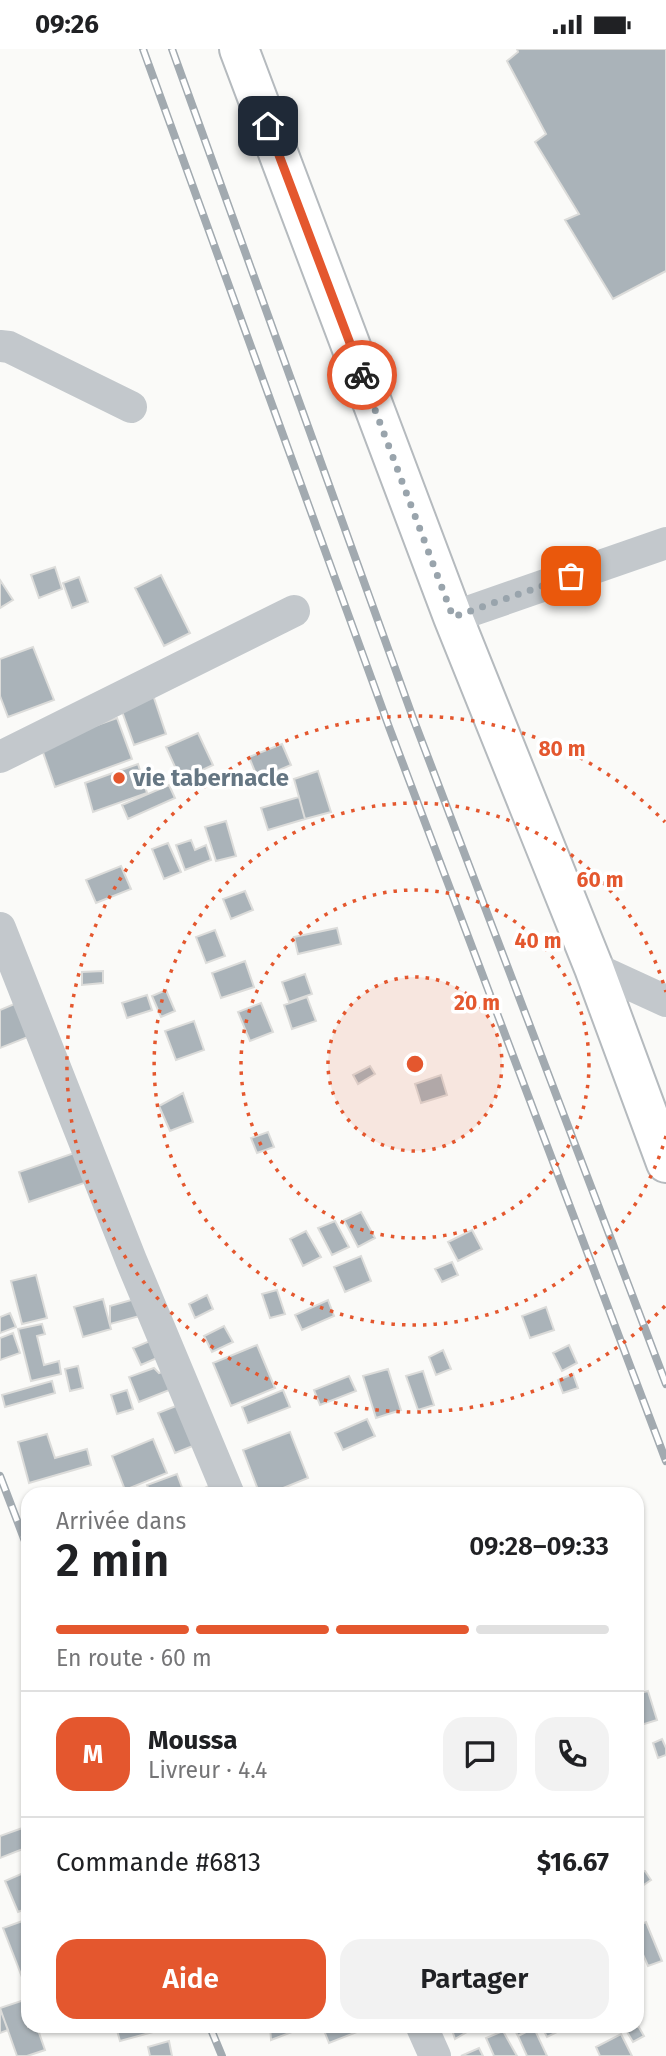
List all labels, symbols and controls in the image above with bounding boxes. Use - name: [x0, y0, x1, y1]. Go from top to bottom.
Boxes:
- text: 09:26: [35, 9, 99, 40]
- pin: [238, 96, 298, 156]
- icon: home: [249, 107, 287, 145]
- courier: [327, 340, 397, 410]
- icon: bike: [343, 356, 381, 394]
- pin: [541, 546, 601, 606]
- icon: bag: [552, 557, 590, 595]
- text: 80 m: [538, 736, 586, 762]
- place label: vie tabernacle: [132, 764, 289, 792]
- marker: vie tabernacle: [111, 770, 127, 786]
- text: 60 m: [577, 867, 623, 893]
- text: 40 m: [515, 928, 561, 954]
- text: 20 m: [454, 990, 500, 1016]
- centre of rings: [403, 1052, 427, 1076]
- text: Arrivée dans: [56, 1507, 186, 1535]
- text: 09:28–09:33: [469, 1531, 609, 1562]
- text: 2 min: [56, 1533, 169, 1588]
- text: En route · 60 m: [56, 1644, 212, 1672]
- button: chat: [443, 1717, 517, 1791]
- button: phone: [535, 1717, 609, 1791]
- text: Moussa: [148, 1725, 237, 1756]
- text: M: [83, 1739, 103, 1770]
- text: Livreur · 4.4: [148, 1756, 267, 1784]
- text: Commande #6813: [56, 1847, 261, 1878]
- text: $16.67: [537, 1847, 609, 1878]
- button: Aide: [56, 1939, 326, 2019]
- button: Partager: [340, 1939, 609, 2019]

